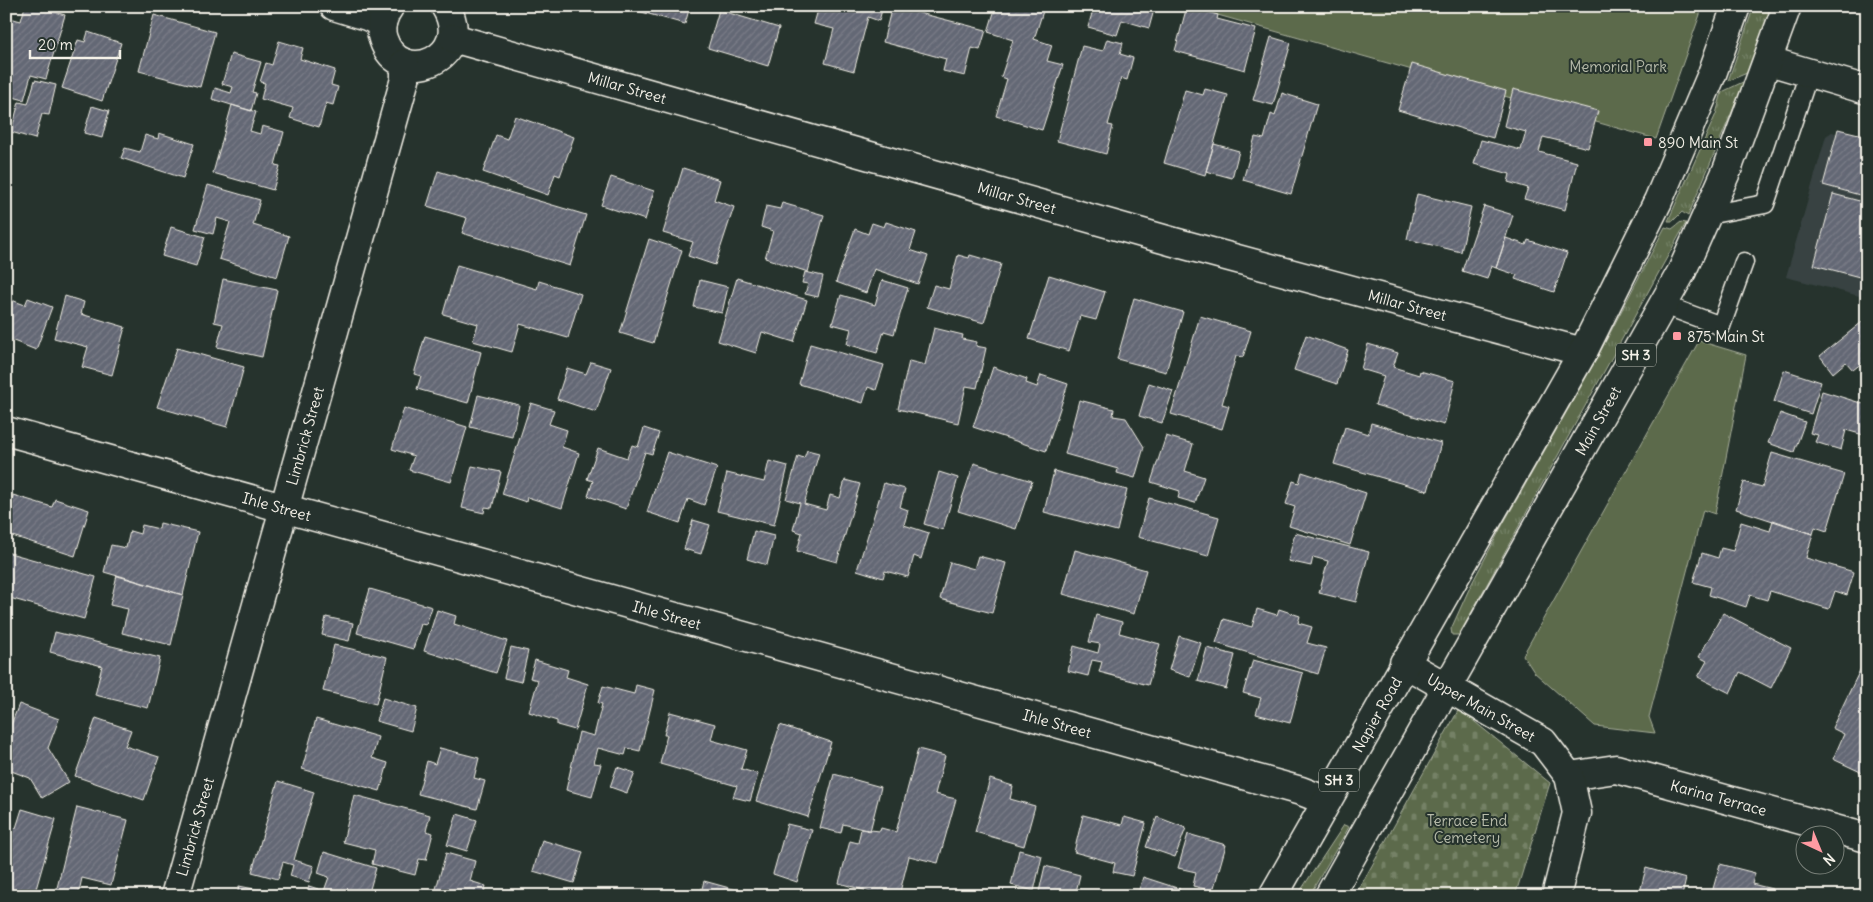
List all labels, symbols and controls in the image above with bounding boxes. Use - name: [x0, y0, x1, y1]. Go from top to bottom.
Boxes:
- scale bar: [30, 28, 120, 60]
- text: 20 m: [38, 35, 73, 54]
- park label: Memorial Park: [1569, 57, 1667, 76]
- street label: Millar Street: [586, 67, 669, 107]
- place label: 890 Main St: [1658, 133, 1738, 152]
- marker: 890 Main St: [1642, 136, 1654, 148]
- street label: Millar Street: [976, 177, 1058, 218]
- street label: Millar Street: [1366, 285, 1449, 324]
- place label: 875 Main St: [1687, 327, 1765, 346]
- marker: 875 Main St: [1671, 330, 1683, 342]
- road number: SH 3: [1616, 344, 1656, 366]
- street label: Main Street: [1570, 383, 1625, 459]
- street label: Limbrick Street: [282, 384, 327, 487]
- street label: Ihle Street: [240, 488, 313, 525]
- street label: Ihle Street: [631, 596, 703, 633]
- street label: Upper Main Street: [1424, 669, 1539, 745]
- street label: Napier Road: [1347, 673, 1406, 756]
- street label: Ihle Street: [1021, 705, 1094, 742]
- road number: SH 3: [1319, 768, 1359, 792]
- street label: Limbrick Street: [172, 775, 217, 878]
- street label: Karina Terrace: [1668, 775, 1769, 820]
- park label: Terrace End Cemetery: [1427, 811, 1508, 847]
- north arrow: [1796, 824, 1846, 874]
- text: N: [1819, 850, 1839, 869]

